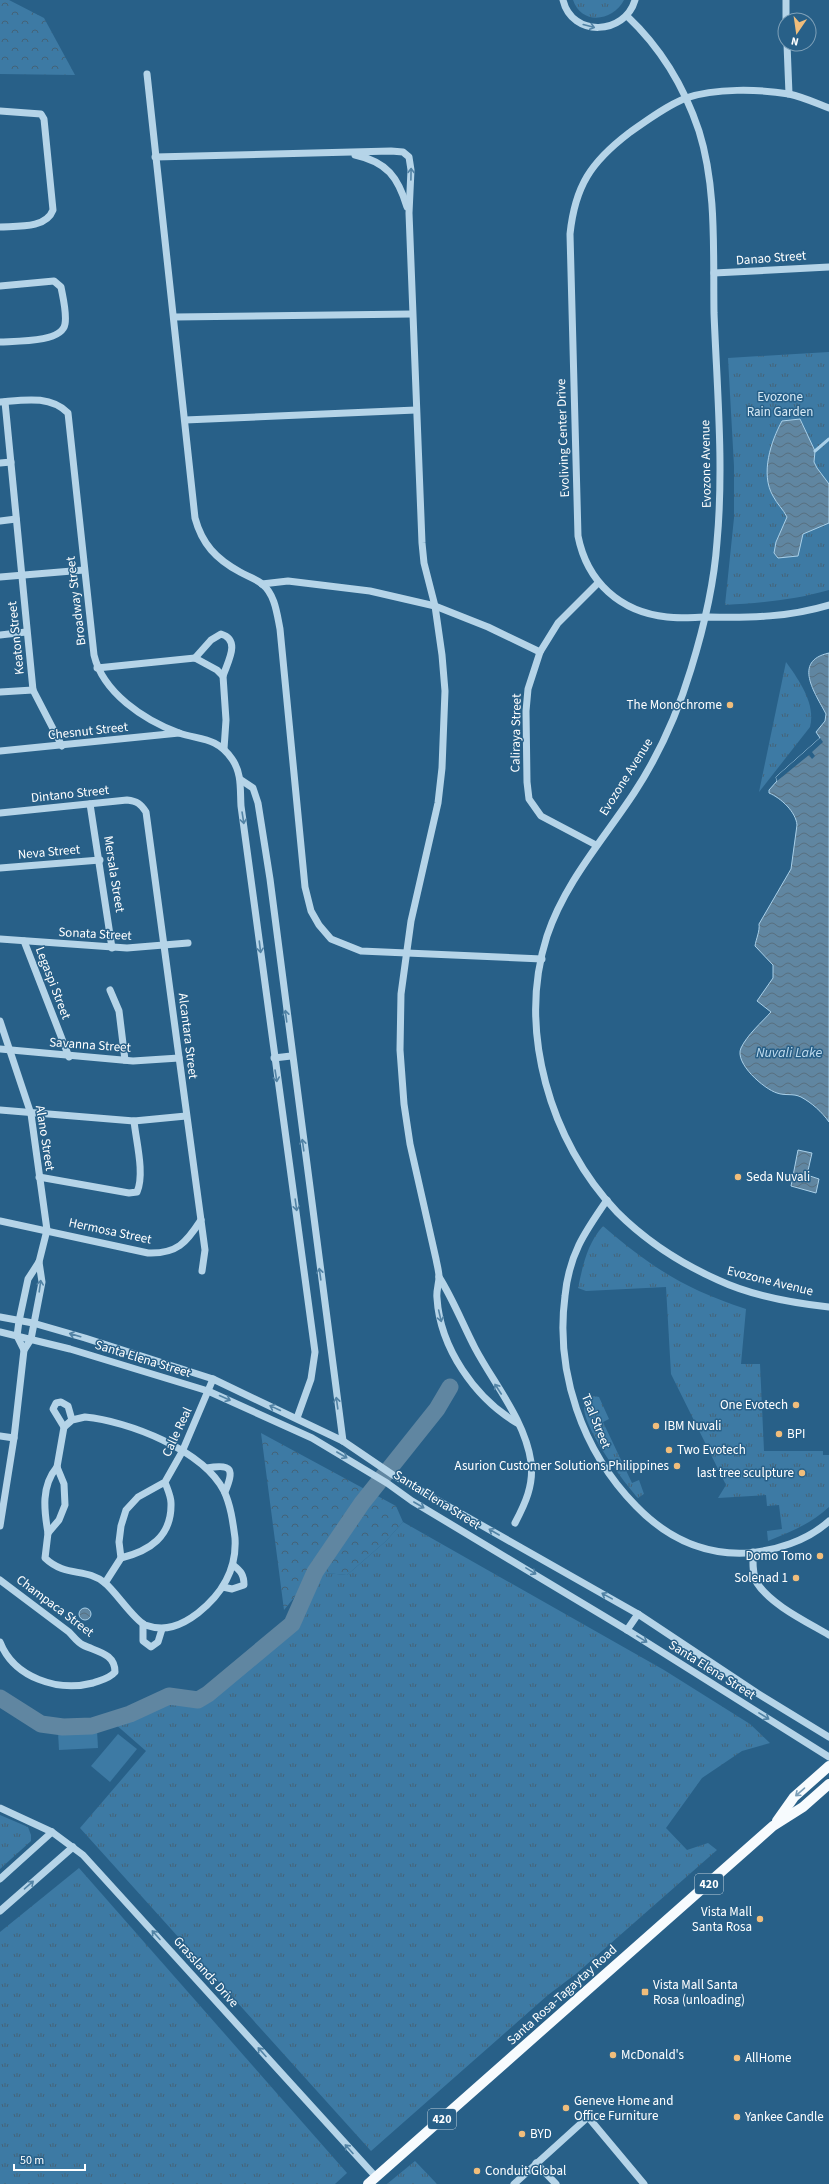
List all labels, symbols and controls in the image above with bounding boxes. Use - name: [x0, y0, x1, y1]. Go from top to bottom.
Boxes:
- north arrow: [777, 12, 817, 52]
- one-way arrow: [582, 23, 595, 30]
- text: N: [790, 33, 800, 49]
- one-way arrow: [407, 168, 414, 181]
- street label: Danao Street: [735, 247, 807, 269]
- street label: Evoliving Center Drive: [552, 378, 574, 498]
- park label: Evozone Rain Garden: [747, 388, 813, 421]
- street label: Evozone Avenue: [696, 420, 716, 508]
- street label: Broadway Street: [62, 555, 90, 647]
- street label: Keaton Street: [3, 600, 29, 676]
- street label: Caliraya Street: [506, 693, 526, 773]
- place label: The Monochrome: [627, 696, 722, 714]
- marker: The Monochrome: [725, 700, 735, 710]
- street label: Chesnut Street: [47, 718, 129, 744]
- street label: Evozone Avenue: [595, 735, 657, 819]
- street label: Dintano Street: [30, 781, 110, 807]
- one-way arrow: [239, 812, 247, 825]
- street label: Mersala Street: [99, 834, 129, 914]
- street label: Neva Street: [17, 840, 81, 864]
- street label: Sonata Street: [58, 923, 133, 945]
- one-way arrow: [256, 940, 264, 953]
- street label: Legaspi Street: [31, 944, 75, 1022]
- street label: Alcantara Street: [174, 992, 202, 1081]
- one-way arrow: [283, 1010, 290, 1023]
- street label: Savanna Street: [49, 1033, 132, 1057]
- water label: Nuvali Lake: [756, 1043, 822, 1063]
- one-way arrow: [272, 1069, 280, 1082]
- street label: Alano Street: [31, 1104, 59, 1173]
- one-way arrow: [299, 1139, 307, 1152]
- place label: Seda Nuvali: [746, 1168, 810, 1186]
- marker: Seda Nuvali: [733, 1172, 743, 1182]
- one-way arrow: [292, 1198, 300, 1211]
- street label: Hermosa Street: [67, 1213, 154, 1249]
- street label: Evozone Avenue: [725, 1262, 815, 1300]
- one-way arrow: [316, 1268, 324, 1281]
- one-way arrow: [36, 1279, 44, 1292]
- one-way arrow: [437, 1309, 445, 1322]
- one-way arrow: [68, 1331, 81, 1338]
- street label: Santa Elena Street: [93, 1336, 194, 1382]
- one-way arrow: [494, 1383, 502, 1395]
- street label: Taal Street: [577, 1391, 615, 1452]
- one-way arrow: [219, 1395, 231, 1402]
- one-way arrow: [333, 1396, 341, 1409]
- place label: One Evotech: [720, 1396, 788, 1414]
- marker: One Evotech: [791, 1400, 801, 1410]
- street label: Calle Real: [158, 1404, 196, 1460]
- one-way arrow: [270, 1404, 282, 1411]
- place label: IBM Nuvali: [664, 1417, 721, 1435]
- marker: IBM Nuvali: [651, 1421, 661, 1431]
- place label: BPI: [787, 1425, 805, 1443]
- marker: BPI: [774, 1429, 784, 1439]
- place label: Two Evotech: [677, 1441, 746, 1459]
- marker: Two Evotech: [664, 1445, 674, 1455]
- one-way arrow: [336, 1452, 348, 1460]
- place label: Asurion Customer Solutions Philippines: [455, 1457, 670, 1475]
- marker: Asurion Customer Solutions Philippines: [672, 1461, 682, 1471]
- place label: last tree sculpture: [697, 1464, 794, 1482]
- street label: Santa Elena Street: [390, 1466, 484, 1534]
- marker: last tree sculpture: [797, 1468, 807, 1478]
- one-way arrow: [413, 1502, 425, 1510]
- one-way arrow: [488, 1528, 500, 1536]
- place label: Domo Tomo: [746, 1547, 812, 1565]
- marker: Domo Tomo: [815, 1551, 825, 1561]
- one-way arrow: [525, 1568, 537, 1576]
- place label: Solenad 1: [734, 1569, 788, 1587]
- street label: Champaca Street: [12, 1571, 98, 1642]
- marker: Solenad 1: [791, 1573, 801, 1583]
- one-way arrow: [601, 1592, 613, 1600]
- one-way arrow: [636, 1636, 648, 1644]
- street label: Santa Elena Street: [665, 1636, 759, 1704]
- one-way arrow: [758, 1712, 769, 1720]
- one-way arrow: [794, 1787, 805, 1796]
- road number: 420: [695, 1874, 723, 1894]
- one-way arrow: [24, 1881, 35, 1890]
- place label: Vista Mall Santa Rosa: [692, 1903, 752, 1936]
- marker: Vista Mall Santa Rosa: [755, 1914, 765, 1924]
- one-way arrow: [152, 1930, 161, 1940]
- street label: Grasslands Drive: [169, 1933, 243, 2011]
- street label: Santa Rosa-Tagaytay Road: [503, 1941, 621, 2049]
- place label: Vista Mall Santa Rosa (unloading): [653, 1976, 745, 2009]
- marker: Vista Mall Santa Rosa (unloading): [640, 1987, 650, 1997]
- place label: McDonald's: [621, 2046, 685, 2064]
- one-way arrow: [257, 2047, 267, 2057]
- place label: AllHome: [745, 2049, 791, 2067]
- marker: McDonald's: [608, 2050, 618, 2060]
- marker: AllHome: [732, 2053, 742, 2063]
- place label: Geneve Home and Office Furniture: [574, 2092, 673, 2125]
- marker: Geneve Home and Office Furniture: [561, 2103, 571, 2113]
- place label: Yankee Candle: [744, 2108, 824, 2126]
- road number: 420: [428, 2109, 456, 2129]
- marker: Yankee Candle: [732, 2112, 742, 2122]
- place label: BYD: [530, 2125, 552, 2143]
- marker: BYD: [517, 2129, 527, 2139]
- one-way arrow: [345, 2143, 354, 2154]
- scale bar: [14, 2146, 85, 2172]
- text: 50 m: [20, 2152, 44, 2169]
- place label: Conduit Global: [485, 2162, 566, 2180]
- marker: Conduit Global: [472, 2166, 482, 2176]

